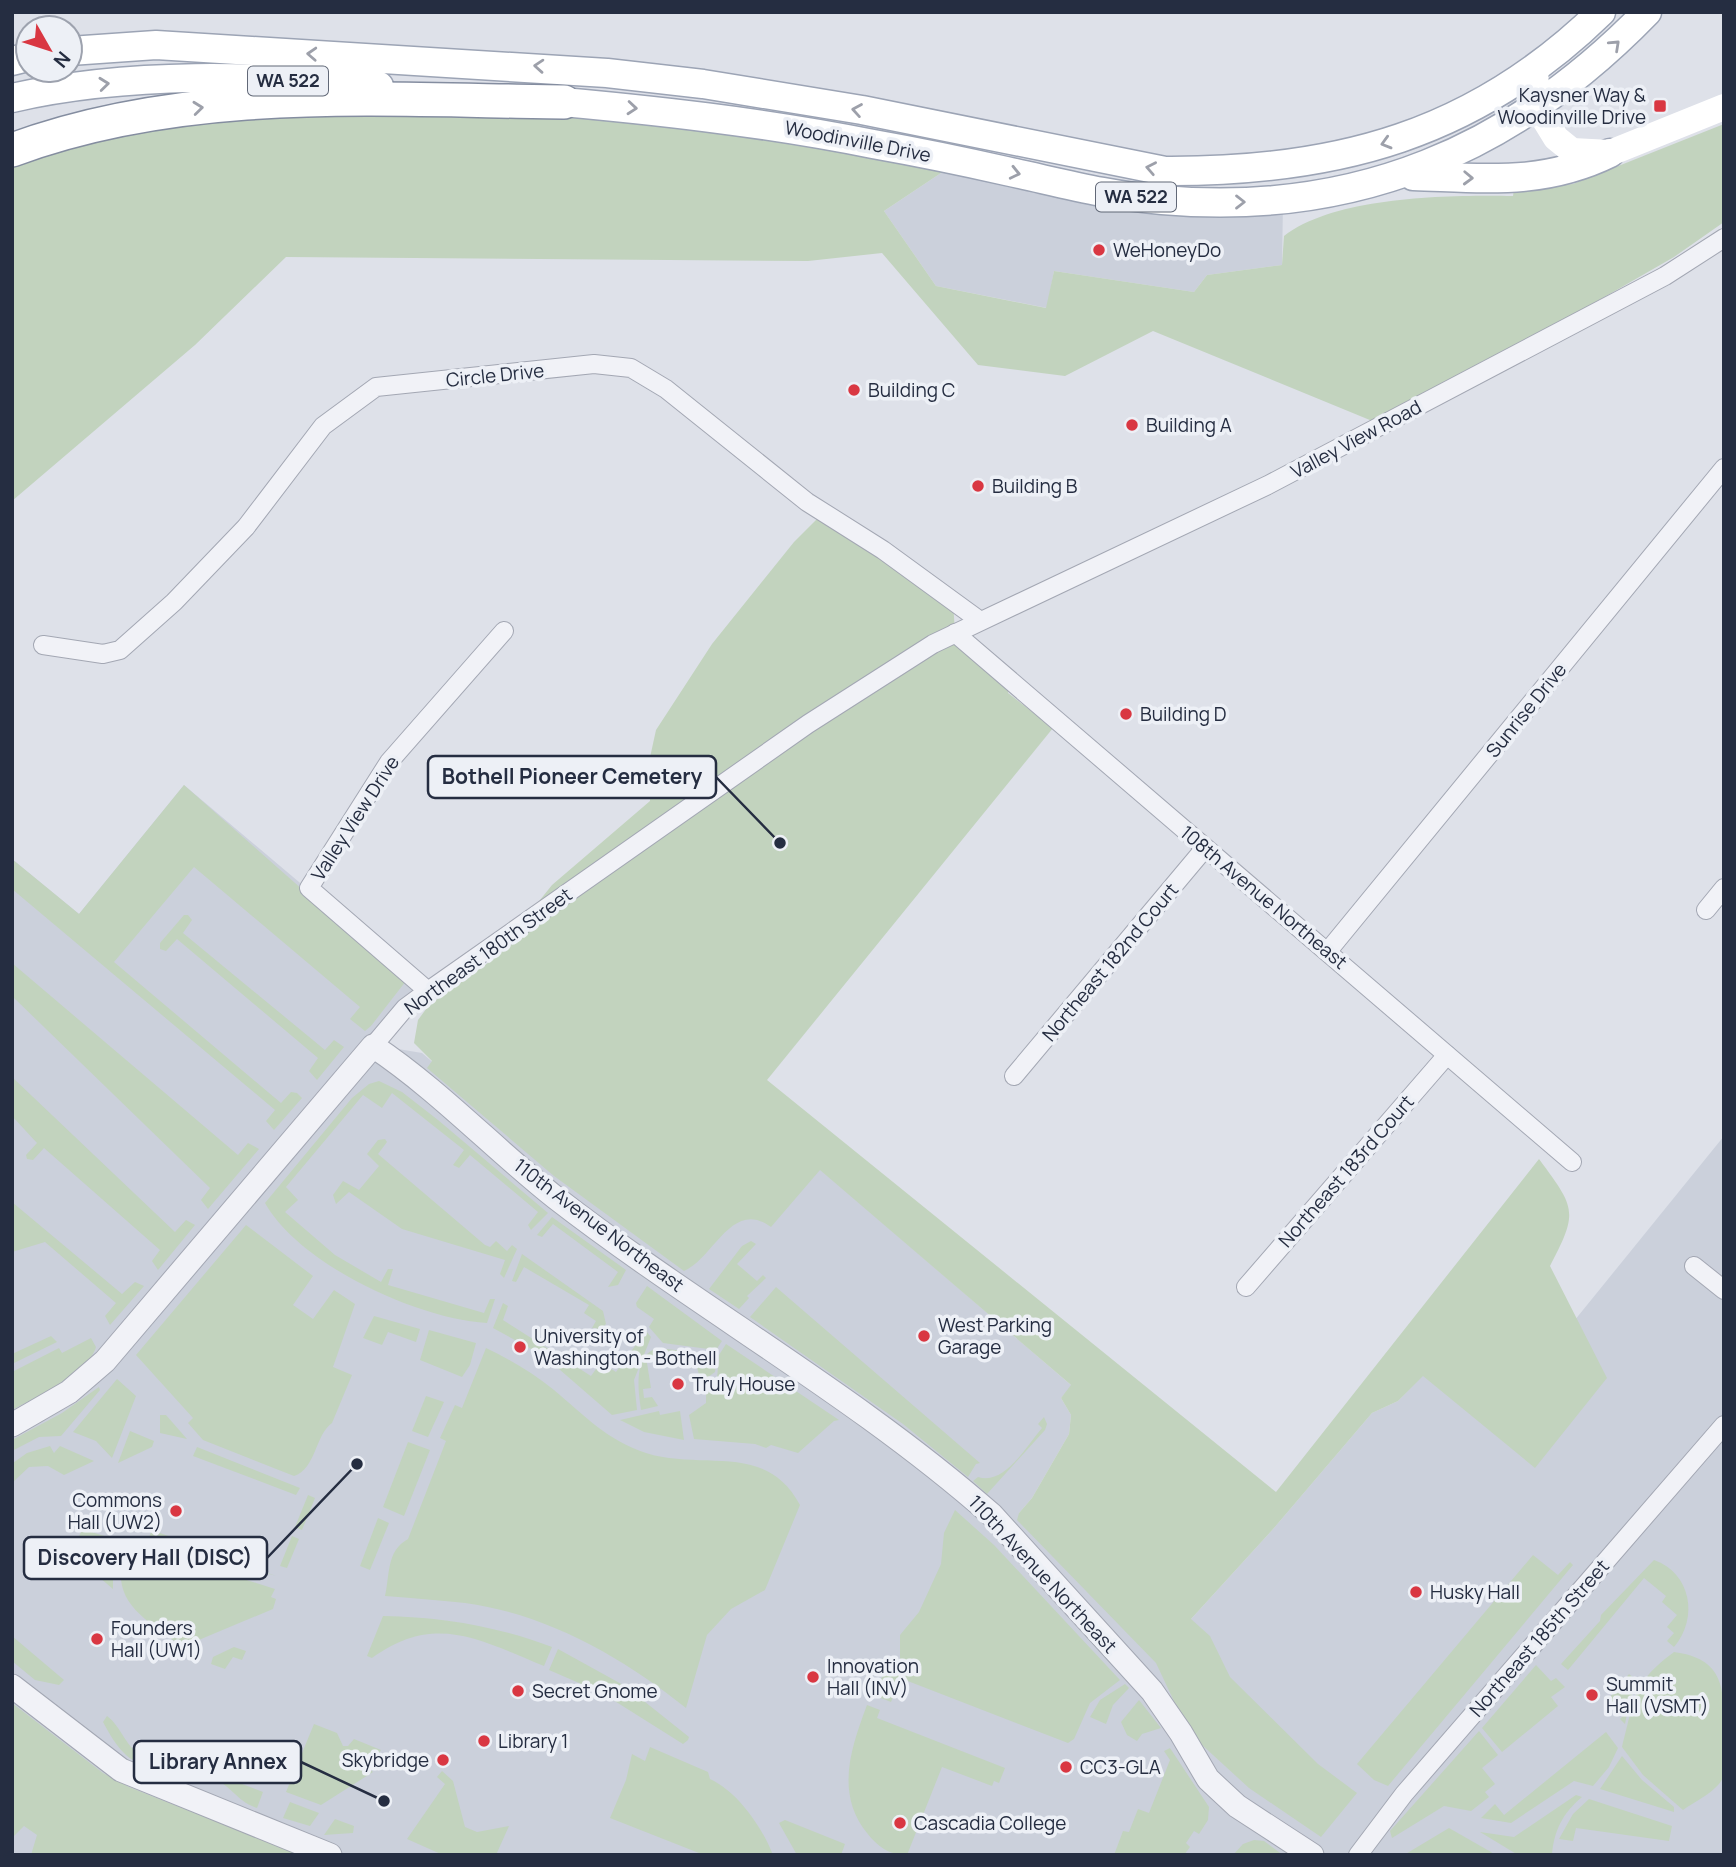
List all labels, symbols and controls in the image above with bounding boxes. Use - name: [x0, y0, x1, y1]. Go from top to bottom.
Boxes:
- north arrow: [14, 14, 84, 84]
- one-way arrow: [1607, 41, 1620, 53]
- text: N: [48, 46, 77, 73]
- one-way arrow: [306, 46, 317, 61]
- one-way arrow: [533, 59, 544, 74]
- road number: WA 522: [248, 66, 328, 96]
- one-way arrow: [99, 77, 110, 92]
- place label: Kaysner Way & Woodinville Drive: [1498, 82, 1647, 130]
- marker: Kaysner Way & Woodinville Drive: [1652, 98, 1668, 114]
- one-way arrow: [626, 100, 637, 115]
- one-way arrow: [192, 101, 203, 116]
- one-way arrow: [851, 103, 863, 118]
- street label: Woodinville Drive: [783, 114, 933, 168]
- one-way arrow: [1381, 134, 1393, 149]
- one-way arrow: [1145, 162, 1157, 177]
- one-way arrow: [1009, 165, 1021, 179]
- one-way arrow: [1462, 170, 1473, 185]
- road number: WA 522: [1096, 182, 1176, 212]
- one-way arrow: [1235, 194, 1245, 210]
- place label: WeHoneyDo: [1113, 237, 1221, 263]
- marker: WeHoneyDo: [1091, 242, 1107, 258]
- street label: Circle Drive: [445, 357, 545, 393]
- place label: Building C: [868, 377, 955, 403]
- marker: Building C: [846, 382, 862, 398]
- street label: Valley View Road: [1286, 394, 1426, 484]
- place label: Building A: [1146, 412, 1232, 438]
- marker: Building A: [1124, 417, 1140, 433]
- place label: Building B: [992, 473, 1078, 499]
- marker: Building B: [970, 478, 986, 494]
- street label: Sunrise Drive: [1480, 657, 1572, 763]
- place label: Building D: [1140, 701, 1227, 727]
- marker: Building D: [1118, 706, 1134, 722]
- street label: Valley View Drive: [305, 751, 405, 885]
- callout: Bothell Pioneer Cemetery: [428, 756, 716, 798]
- text: Bothell Pioneer Cemetery: [442, 762, 702, 790]
- street label: 108th Avenue Northeast: [1175, 819, 1353, 975]
- street label: Northeast 182nd Court: [1036, 877, 1184, 1047]
- street label: Northeast 180th Street: [399, 881, 577, 1021]
- street label: Northeast 183rd Court: [1273, 1089, 1419, 1253]
- street label: 110th Avenue Northeast: [509, 1152, 689, 1298]
- place label: West Parking Garage: [938, 1312, 1052, 1360]
- place label: University of Washington - Bothell: [534, 1323, 717, 1371]
- marker: West Parking Garage: [916, 1328, 932, 1344]
- marker: University of Washington - Bothell: [512, 1339, 528, 1355]
- place label: Truly House: [692, 1371, 795, 1397]
- marker: Truly House: [670, 1376, 686, 1392]
- place label: Commons Hall (UW2): [68, 1487, 162, 1535]
- street label: 110th Avenue Northeast: [963, 1489, 1123, 1659]
- marker: Commons Hall (UW2): [168, 1503, 184, 1519]
- callout: Discovery Hall (DISC): [24, 1537, 267, 1579]
- text: Discovery Hall (DISC): [37, 1543, 253, 1571]
- street label: Northeast 185th Street: [1463, 1554, 1615, 1722]
- place label: Husky Hall: [1430, 1579, 1520, 1605]
- marker: Husky Hall: [1408, 1584, 1424, 1600]
- place label: Founders Hall (UW1): [111, 1615, 202, 1663]
- marker: Founders Hall (UW1): [89, 1631, 105, 1647]
- place label: Innovation Hall (INV): [827, 1653, 919, 1701]
- marker: Innovation Hall (INV): [805, 1669, 821, 1685]
- place label: Summit Hall (VSMT): [1606, 1671, 1709, 1719]
- place label: Secret Gnome: [532, 1678, 658, 1704]
- marker: Secret Gnome: [510, 1683, 526, 1699]
- marker: Summit Hall (VSMT): [1584, 1687, 1600, 1703]
- place label: Library 1: [498, 1728, 568, 1754]
- marker: Library 1: [476, 1733, 492, 1749]
- callout: Library Annex: [134, 1741, 301, 1783]
- text: Library Annex: [149, 1747, 287, 1775]
- place label: Skybridge: [342, 1747, 429, 1773]
- marker: Skybridge: [435, 1752, 451, 1768]
- place label: CC3-GLA: [1080, 1754, 1161, 1780]
- marker: CC3-GLA: [1058, 1759, 1074, 1775]
- place label: Cascadia College: [914, 1810, 1066, 1836]
- marker: Cascadia College: [892, 1815, 908, 1831]

